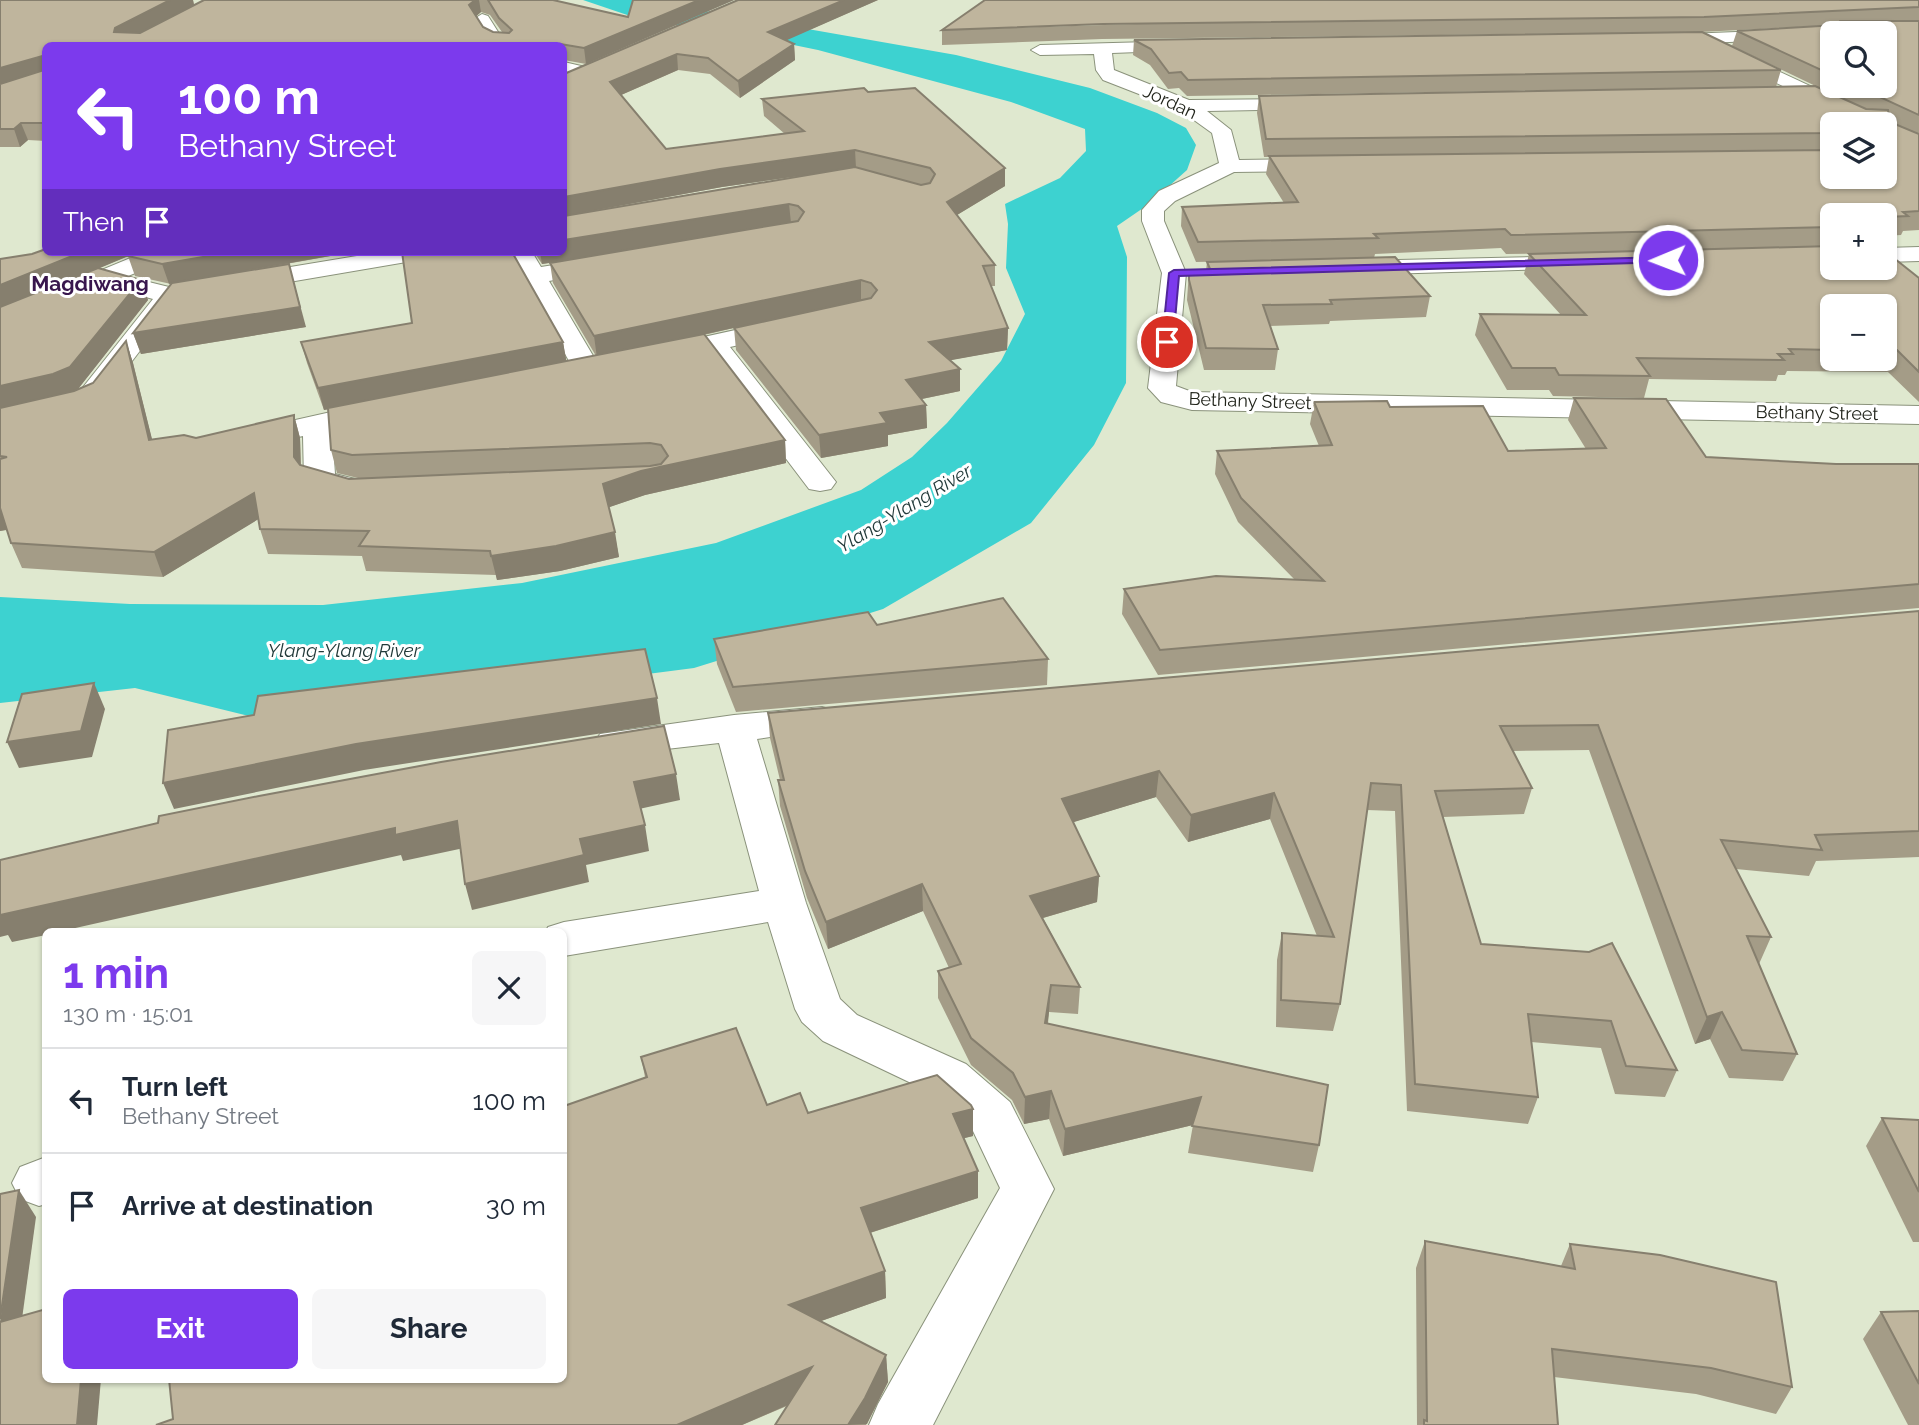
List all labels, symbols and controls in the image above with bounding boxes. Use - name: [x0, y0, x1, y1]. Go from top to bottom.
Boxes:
- map controls: [1820, 21, 1897, 371]
- button: search: [1820, 21, 1897, 98]
- text: 100 m: [178, 68, 320, 125]
- icon: left: [63, 70, 154, 161]
- street label: Jordan: [1140, 80, 1200, 123]
- button: layers: [1820, 112, 1897, 189]
- text: Bethany Street: [178, 127, 396, 164]
- icon: arrive: [138, 203, 176, 241]
- button: +: [1820, 203, 1897, 280]
- text: Then: [63, 207, 124, 237]
- position arrow: [1631, 223, 1705, 297]
- district label: Magdiwang: [31, 271, 149, 296]
- button: −: [1820, 294, 1897, 371]
- pin: [1137, 312, 1197, 372]
- icon: arrive: [1148, 323, 1186, 361]
- street label: Bethany Street: [1188, 388, 1312, 413]
- street label: Bethany Street: [1755, 401, 1879, 424]
- water label: Ylang-Ylang River: [833, 459, 976, 557]
- water label: Ylang-Ylang River: [268, 639, 422, 661]
- text: 1 min: [63, 949, 169, 998]
- button: close: [472, 951, 546, 1025]
- text: 130 m · 15:01: [63, 1000, 193, 1027]
- text: Turn left: [122, 1072, 228, 1102]
- icon: left: [63, 1082, 101, 1120]
- text: 100 m: [473, 1086, 546, 1116]
- text: Bethany Street: [122, 1102, 279, 1129]
- icon: arrive: [63, 1187, 101, 1225]
- text: Arrive at destination: [122, 1191, 373, 1221]
- text: 30 m: [486, 1191, 546, 1221]
- button: Exit: [63, 1289, 298, 1369]
- button: Share: [312, 1289, 546, 1369]

